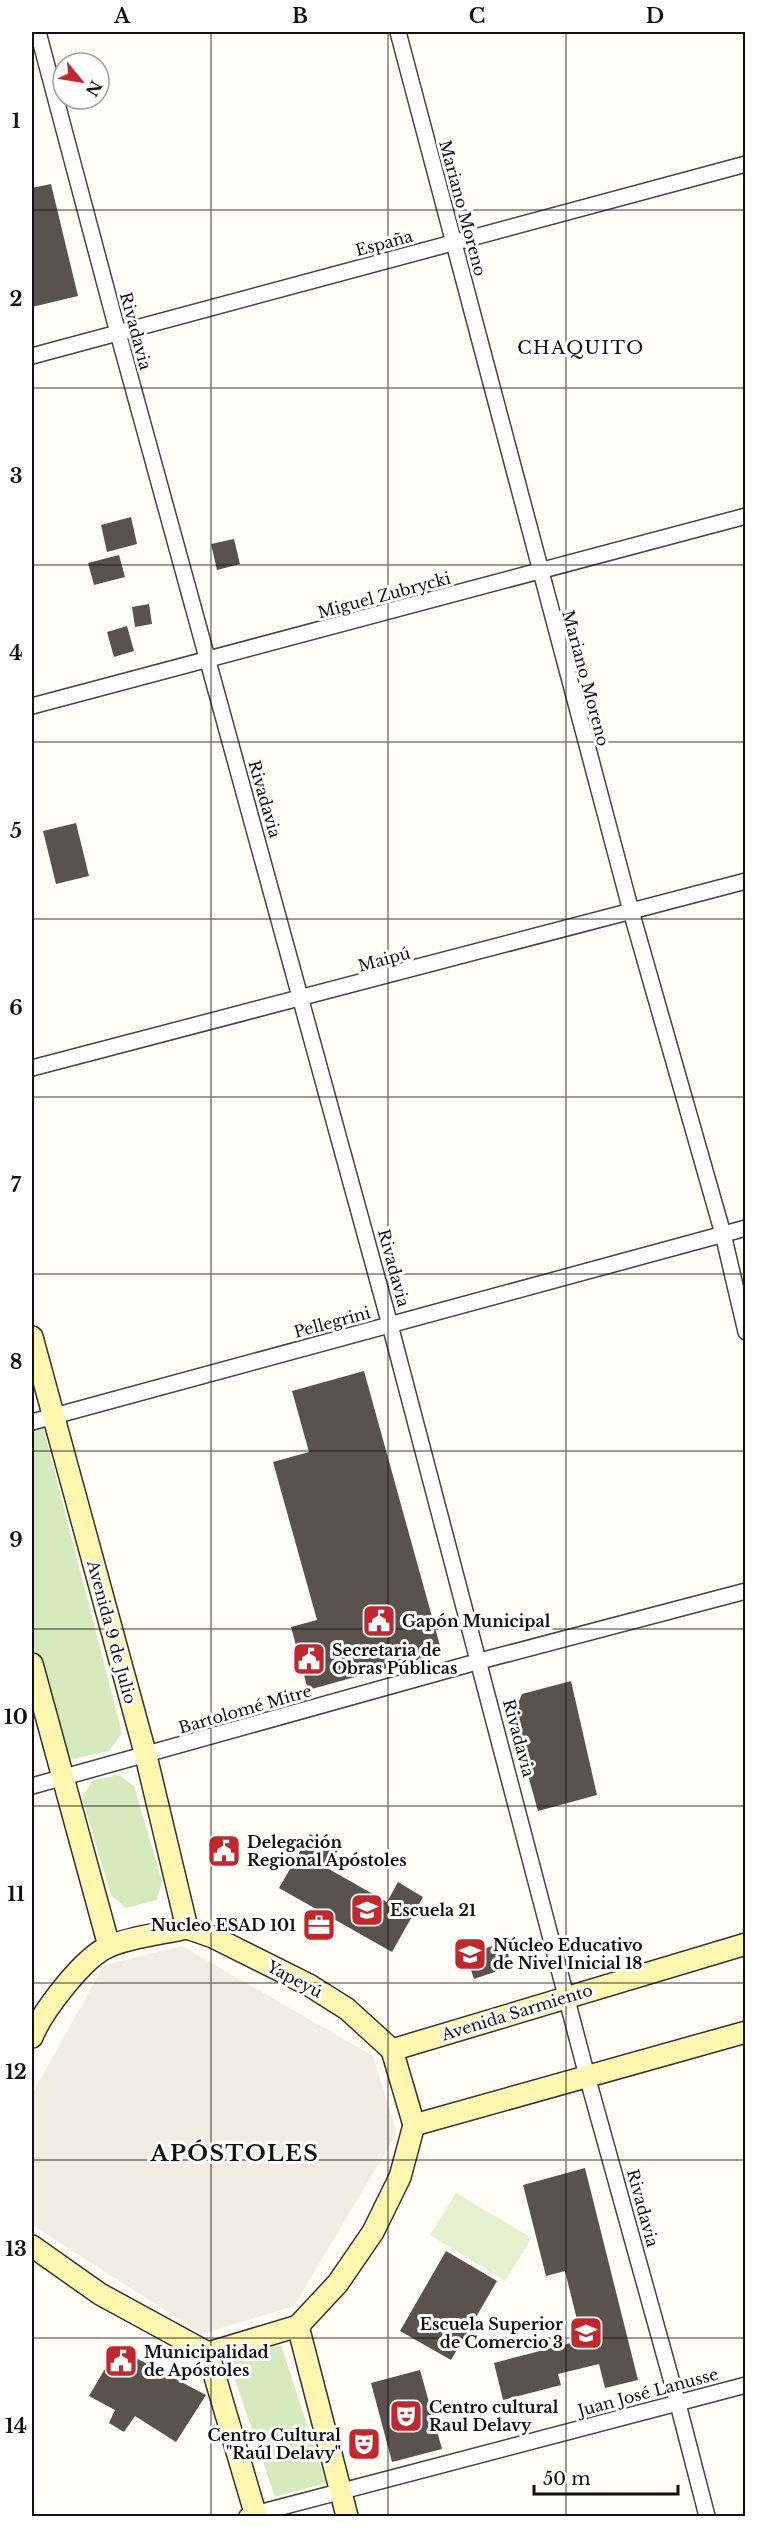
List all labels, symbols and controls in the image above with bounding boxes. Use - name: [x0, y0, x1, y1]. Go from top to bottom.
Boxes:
- text: A: [113, 4, 131, 28]
- text: B: [292, 4, 308, 28]
- text: C: [469, 4, 485, 28]
- text: D: [646, 4, 664, 28]
- north arrow: [51, 51, 111, 111]
- text: N: [82, 77, 106, 100]
- text: 1: [12, 109, 21, 133]
- street label: Mariano Moreno: [435, 138, 491, 278]
- street label: España: [353, 226, 415, 260]
- text: 2: [9, 287, 23, 311]
- street label: Rivadavia: [116, 290, 156, 372]
- district label: CHAQUITO: [517, 337, 645, 359]
- text: 3: [10, 464, 22, 488]
- street label: Miguel Zubrycki: [315, 567, 453, 622]
- street label: Mariano Moreno: [558, 608, 614, 748]
- text: 4: [9, 641, 23, 665]
- street label: Rivadavia: [244, 758, 286, 840]
- text: 5: [10, 819, 22, 843]
- street label: Maipú: [356, 942, 413, 976]
- text: 6: [9, 996, 23, 1020]
- text: 7: [11, 1173, 22, 1197]
- street label: Rivadavia: [374, 1227, 414, 1309]
- street label: Pellegrini: [292, 1302, 373, 1342]
- text: 8: [10, 1350, 22, 1374]
- text: 9: [9, 1528, 23, 1552]
- street label: Avenida 9 de Julio: [83, 1557, 141, 1706]
- public building icon: Gapón Municipal: [361, 1603, 397, 1639]
- place label: Gapón Municipal: [402, 1611, 551, 1631]
- place label: Secretaria de Obras Públicas: [332, 1640, 457, 1678]
- public building icon: Secretaria de Obras Públicas: [291, 1641, 327, 1677]
- street label: Bartolomé Mitre: [176, 1680, 314, 1738]
- street label: Rivadavia: [499, 1697, 539, 1779]
- text: 10: [4, 1705, 28, 1729]
- place label: Delegación Regional Apóstoles: [247, 1832, 407, 1870]
- public building icon: Delegación Regional Apóstoles: [206, 1833, 242, 1869]
- text: 11: [7, 1882, 25, 1906]
- school or university icon: Escuela 21: [349, 1892, 385, 1928]
- place label: Escuela 21: [390, 1900, 476, 1920]
- office icon: Nucleo ESAD 101: [301, 1907, 337, 1943]
- place label: Nucleo ESAD 101: [151, 1915, 296, 1935]
- place label: Núcleo Educativo de Nivel Inicial 18: [493, 1935, 643, 1973]
- school or university icon: Núcleo Educativo de Nivel Inicial 18: [452, 1936, 488, 1972]
- street label: Yapeyú: [263, 1956, 326, 2002]
- street label: Avenida Sarmiento: [438, 1980, 595, 2045]
- text: 12: [5, 2060, 27, 2084]
- district label: APÓSTOLES: [150, 2139, 319, 2167]
- street label: Rivadavia: [623, 2167, 663, 2249]
- text: 13: [5, 2237, 27, 2261]
- place label: Escuela Superior de Comercio 3: [420, 2314, 563, 2352]
- school or university icon: Escuela Superior de Comercio 3: [568, 2315, 604, 2351]
- place label: Municipalidad de Apóstoles: [144, 2342, 269, 2380]
- public building icon: Municipalidad de Apóstoles: [103, 2343, 139, 2379]
- street label: Juan José Lanusse: [574, 2364, 720, 2421]
- place label: Centro cultural Raul Delavy: [429, 2397, 559, 2435]
- theatre icon: Centro cultural Raul Delavy: [388, 2398, 424, 2434]
- text: 14: [5, 2414, 27, 2438]
- place label: Centro Cultural "Raúl Delavy": [208, 2425, 341, 2463]
- theatre icon: Centro Cultural "Raúl Delavy": [346, 2426, 382, 2462]
- scale bar: [534, 2458, 678, 2496]
- text: 50 m: [543, 2468, 591, 2490]

